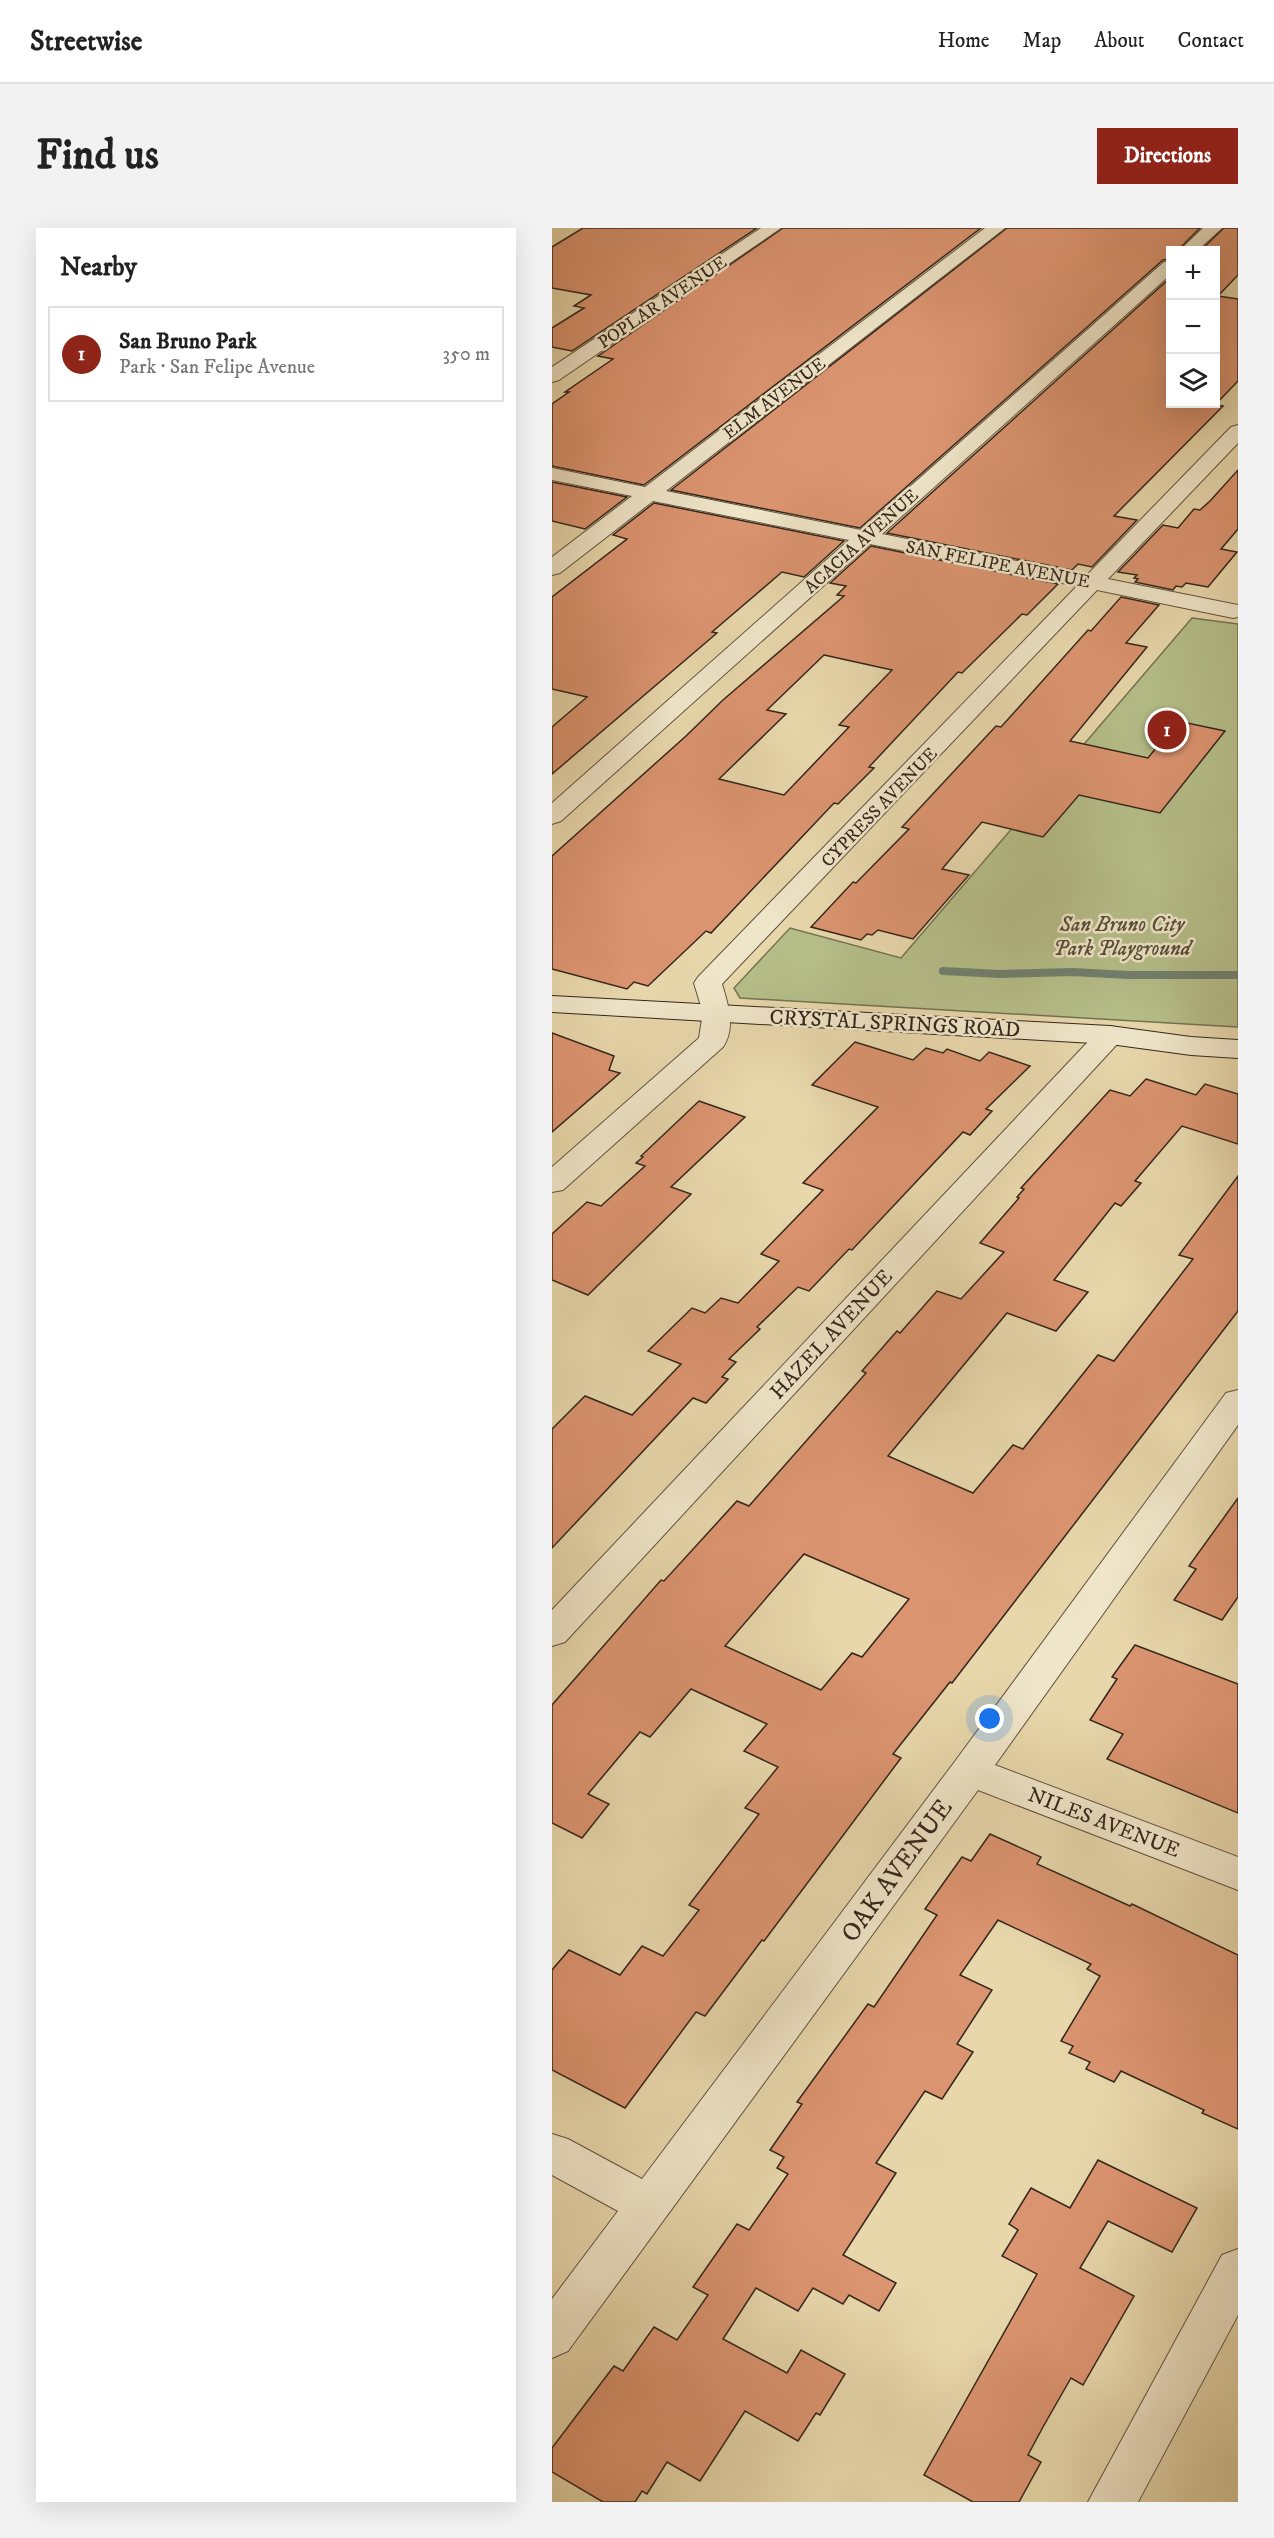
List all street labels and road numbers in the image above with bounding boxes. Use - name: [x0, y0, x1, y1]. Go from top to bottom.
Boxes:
- street label: POPLAR AVENUE: [594, 251, 731, 354]
- street label: ELM AVENUE: [719, 353, 830, 444]
- street label: ACACIA AVENUE: [800, 485, 923, 599]
- street label: SAN FELIPE AVENUE: [904, 536, 1092, 594]
- street label: CYPRESS AVENUE: [817, 743, 943, 872]
- street label: CRYSTAL SPRINGS ROAD: [769, 1004, 1021, 1044]
- street label: HAZEL AVENUE: [765, 1264, 899, 1405]
- street label: NILES AVENUE: [1024, 1782, 1183, 1864]
- street label: OAK AVENUE: [834, 1793, 960, 1949]

